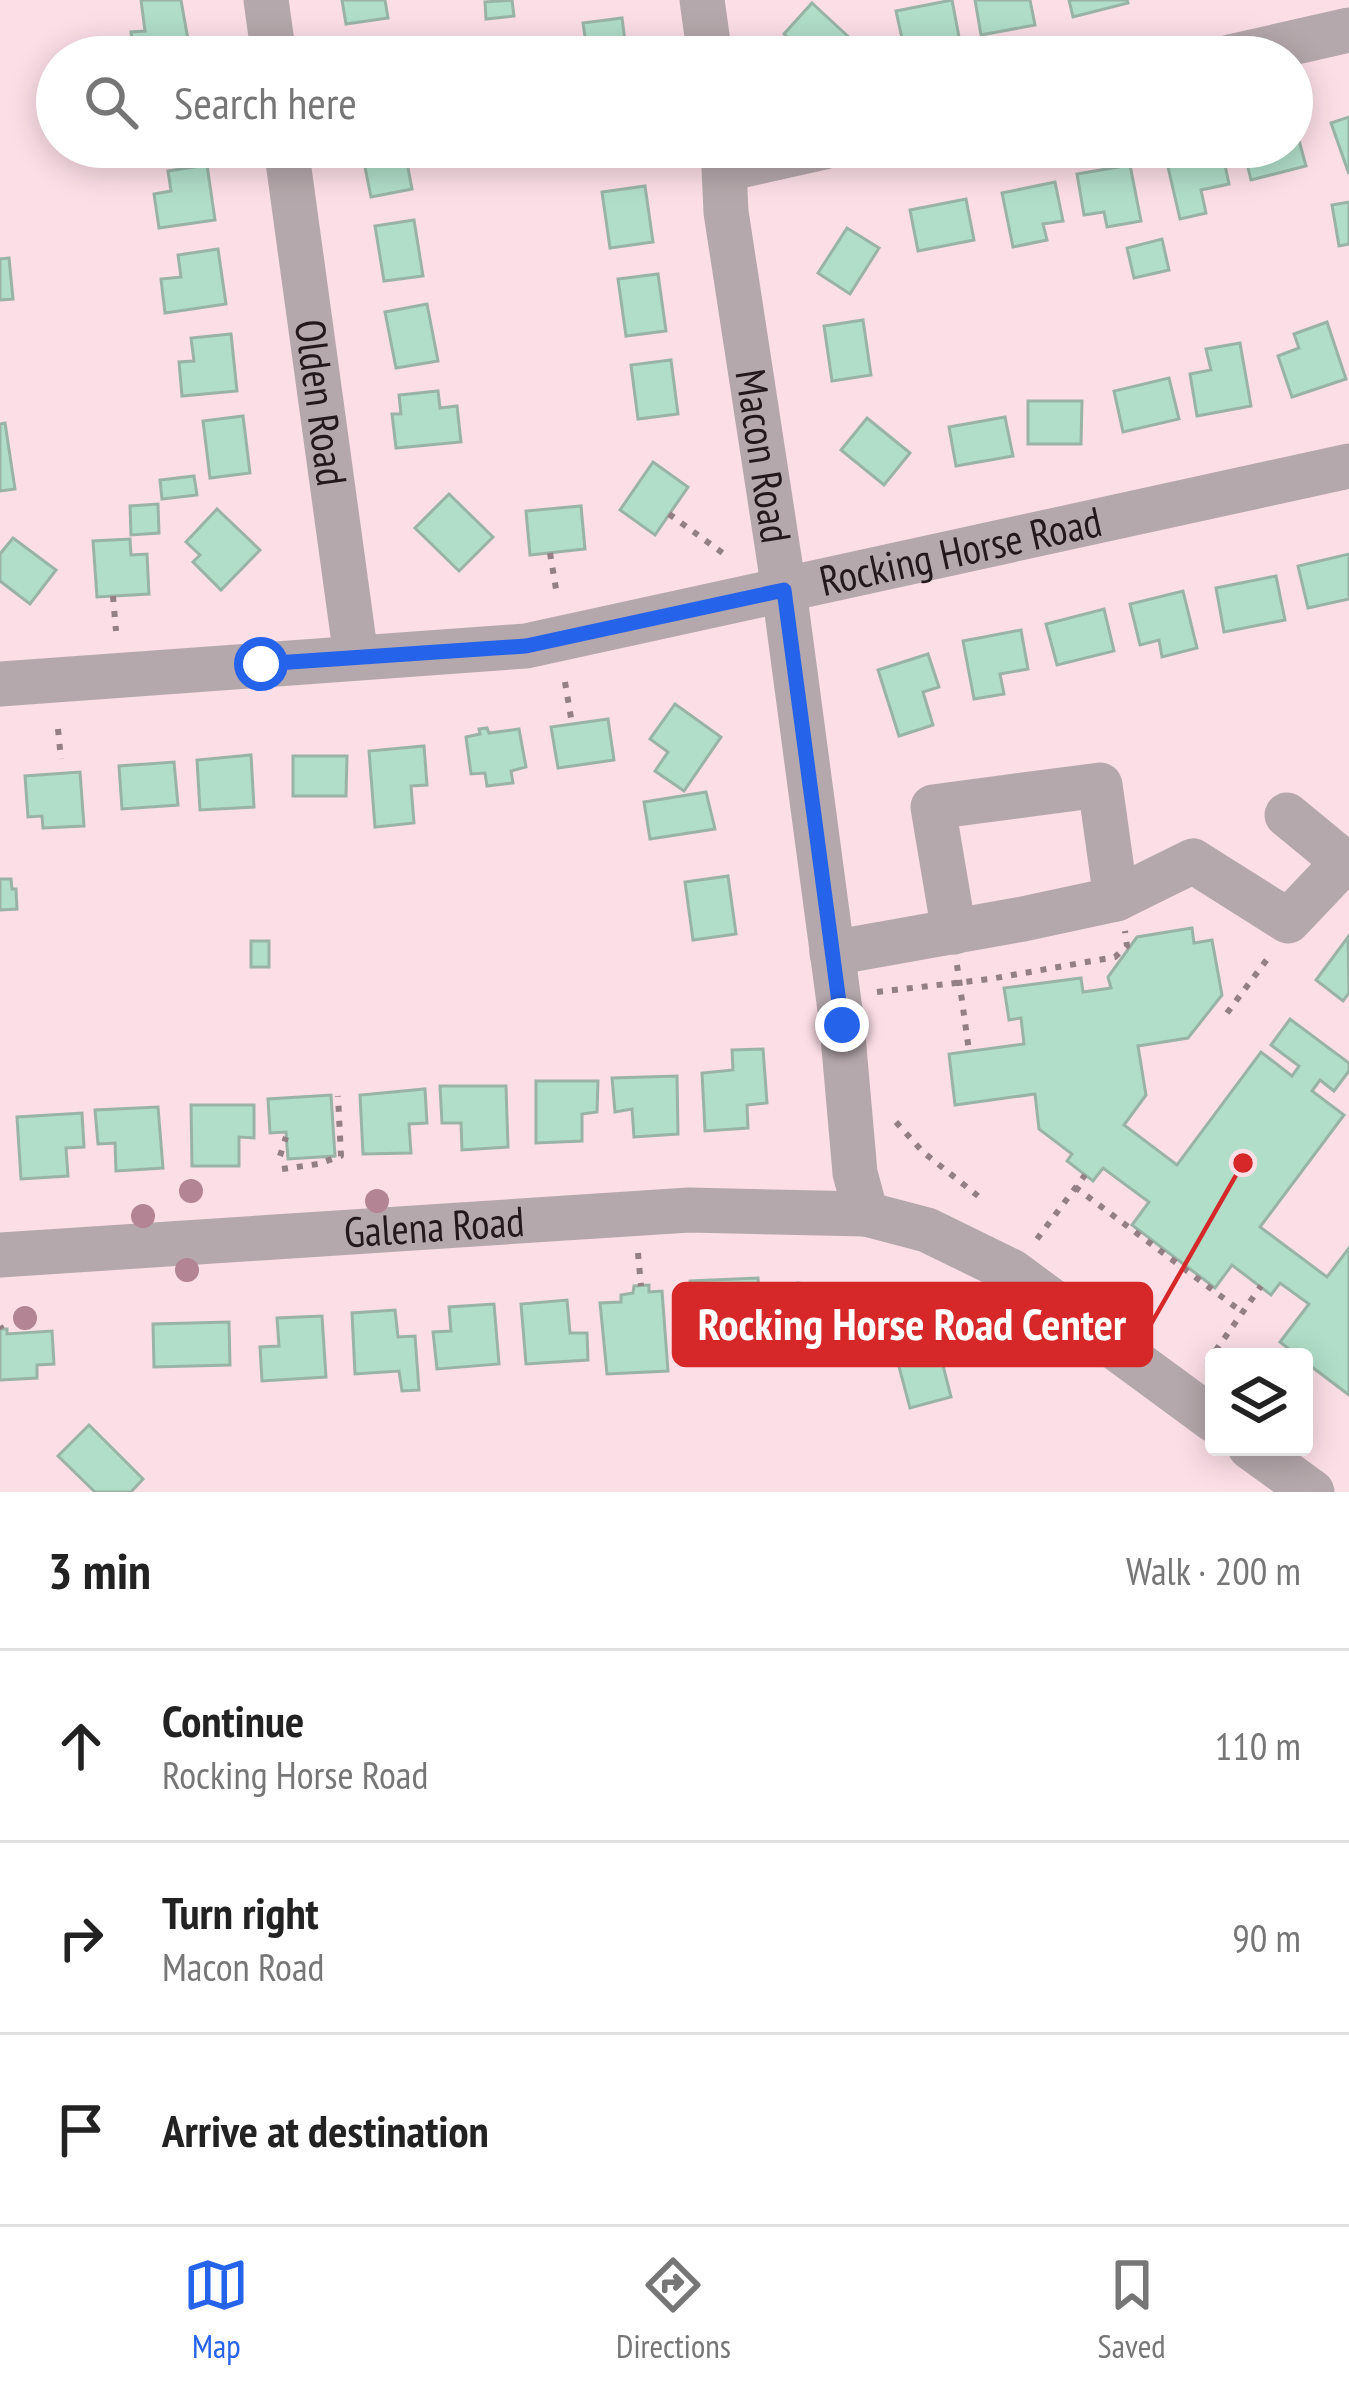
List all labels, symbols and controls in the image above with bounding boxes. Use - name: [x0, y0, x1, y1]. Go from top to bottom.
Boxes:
- search box: [36, 36, 1313, 168]
- icon: search: [78, 69, 144, 135]
- text: Search here: [174, 73, 357, 131]
- street label: Olden Road: [283, 316, 360, 489]
- street label: Macon Road: [723, 365, 804, 547]
- street label: Rocking Horse Road: [814, 493, 1106, 608]
- route start: [234, 637, 288, 691]
- route end: [815, 998, 869, 1052]
- street label: Galena Road: [342, 1193, 526, 1259]
- callout: Rocking Horse Road Center: [674, 1284, 1151, 1365]
- text: Rocking Horse Road Center: [698, 1294, 1127, 1352]
- map controls: [1205, 1348, 1313, 1456]
- button: layers: [1205, 1348, 1313, 1456]
- text: 3 min: [48, 1537, 151, 1603]
- text: Walk · 200 m: [1126, 1545, 1301, 1596]
- text: Continue: [162, 1691, 304, 1749]
- icon: ahead: [48, 1713, 114, 1779]
- text: 110 m: [1215, 1720, 1301, 1771]
- text: Rocking Horse Road: [162, 1749, 428, 1800]
- text: Turn right: [162, 1883, 319, 1941]
- icon: right: [48, 1905, 114, 1971]
- text: 90 m: [1232, 1912, 1301, 1963]
- text: Macon Road: [162, 1941, 324, 1992]
- icon: arrive: [48, 2097, 114, 2163]
- text: Arrive at destination: [162, 2101, 489, 2159]
- tab: Map: [183, 2252, 249, 2367]
- tab: Directions: [616, 2252, 731, 2367]
- tab: Saved: [1098, 2252, 1166, 2367]

